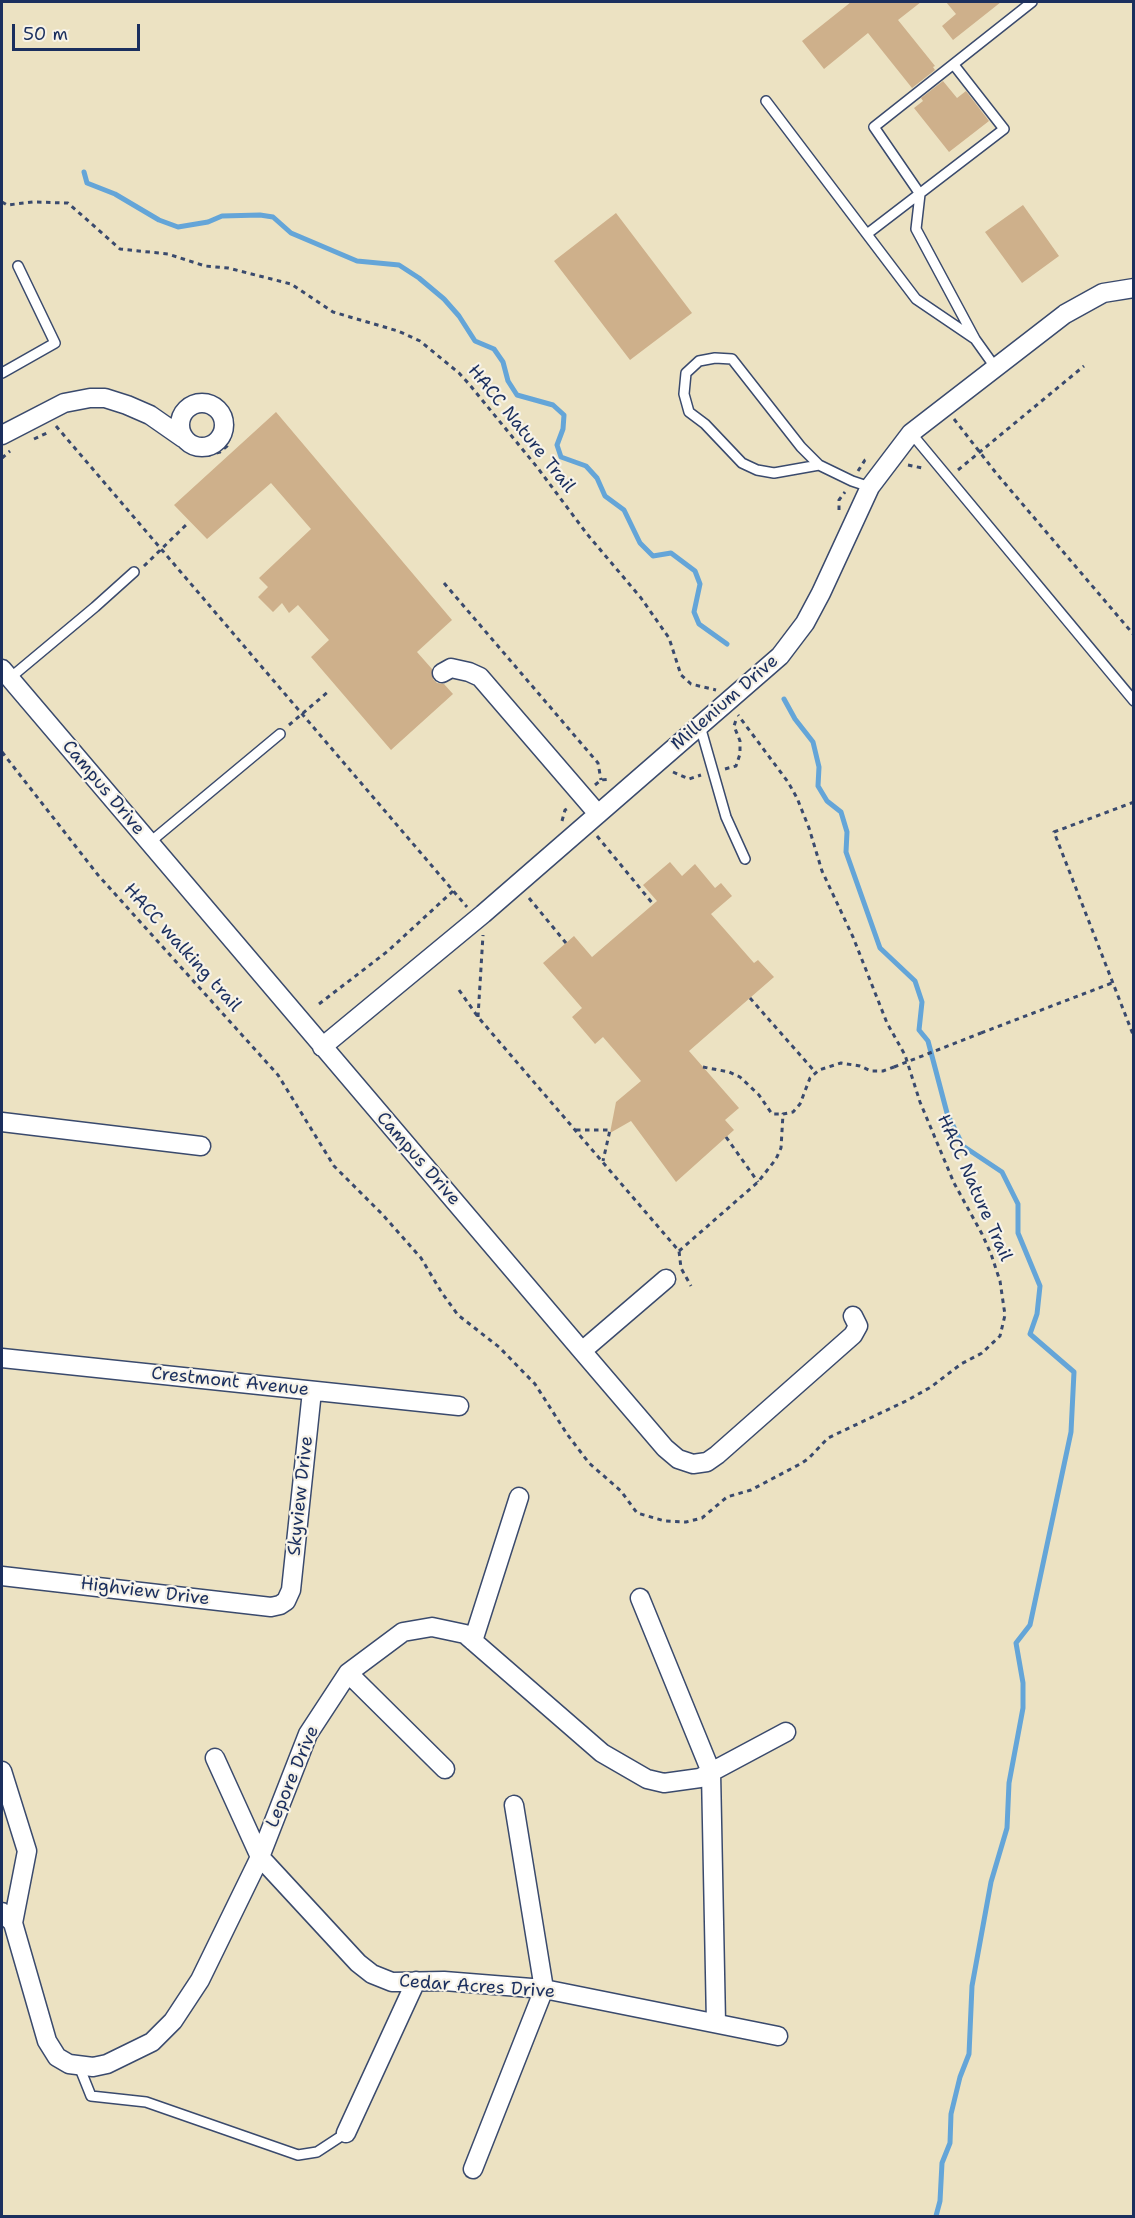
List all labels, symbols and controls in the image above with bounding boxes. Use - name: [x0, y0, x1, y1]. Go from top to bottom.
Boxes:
- scale bar: [15, 12, 142, 50]
- text: 50 m: [23, 22, 68, 46]
- street label: HACC Nature Trail: [463, 361, 579, 497]
- street label: Millenium Drive: [667, 651, 783, 755]
- street label: Campus Drive: [57, 736, 149, 840]
- street label: HACC walking trail: [119, 879, 245, 1017]
- street label: Campus Drive: [371, 1108, 465, 1210]
- street label: HACC Nature Trail: [932, 1111, 1016, 1265]
- street label: Crestmont Avenue: [150, 1363, 310, 1401]
- street label: Skyview Drive: [284, 1435, 318, 1557]
- street label: Highview Drive: [79, 1573, 211, 1611]
- street label: Lepore Drive: [262, 1723, 324, 1831]
- street label: Cedar Acres Drive: [398, 1971, 556, 2003]

